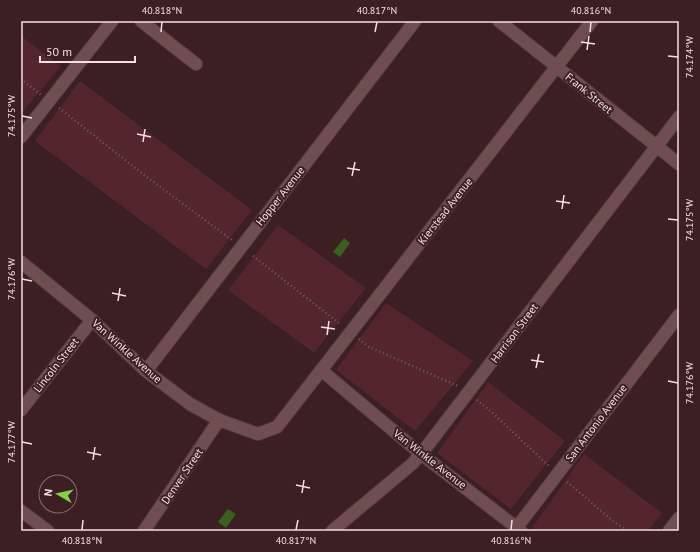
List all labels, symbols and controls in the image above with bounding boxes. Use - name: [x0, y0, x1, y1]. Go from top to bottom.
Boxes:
- text: 40.818°N: [142, 4, 182, 17]
- text: 40.817°N: [357, 4, 397, 17]
- text: 40.816°N: [571, 4, 611, 17]
- text: 74.174°W: [683, 35, 696, 78]
- scale bar: [40, 38, 135, 64]
- text: 50 m: [46, 44, 72, 59]
- street label: Frank Street: [562, 70, 616, 117]
- text: 74.175°W: [5, 94, 18, 137]
- street label: Hopper Avenue: [252, 163, 308, 228]
- street label: Kierstead Avenue: [415, 174, 476, 247]
- text: 74.175°W: [683, 198, 696, 241]
- text: 74.176°W: [5, 257, 18, 300]
- street label: Harrison Street: [487, 300, 541, 366]
- street label: Van Winkle Avenue: [89, 315, 165, 386]
- street label: Lincoln Street: [30, 335, 82, 395]
- text: 74.176°W: [683, 361, 696, 404]
- street label: San Antonio Avenue: [562, 381, 630, 465]
- text: 74.177°W: [5, 420, 18, 463]
- street label: Van Winkle Avenue: [390, 425, 470, 492]
- street label: Denver Street: [158, 445, 206, 507]
- north arrow: [38, 474, 78, 514]
- text: N: [41, 488, 56, 497]
- text: 40.818°N: [62, 534, 102, 547]
- text: 40.817°N: [276, 534, 316, 547]
- text: 40.816°N: [491, 534, 531, 547]

